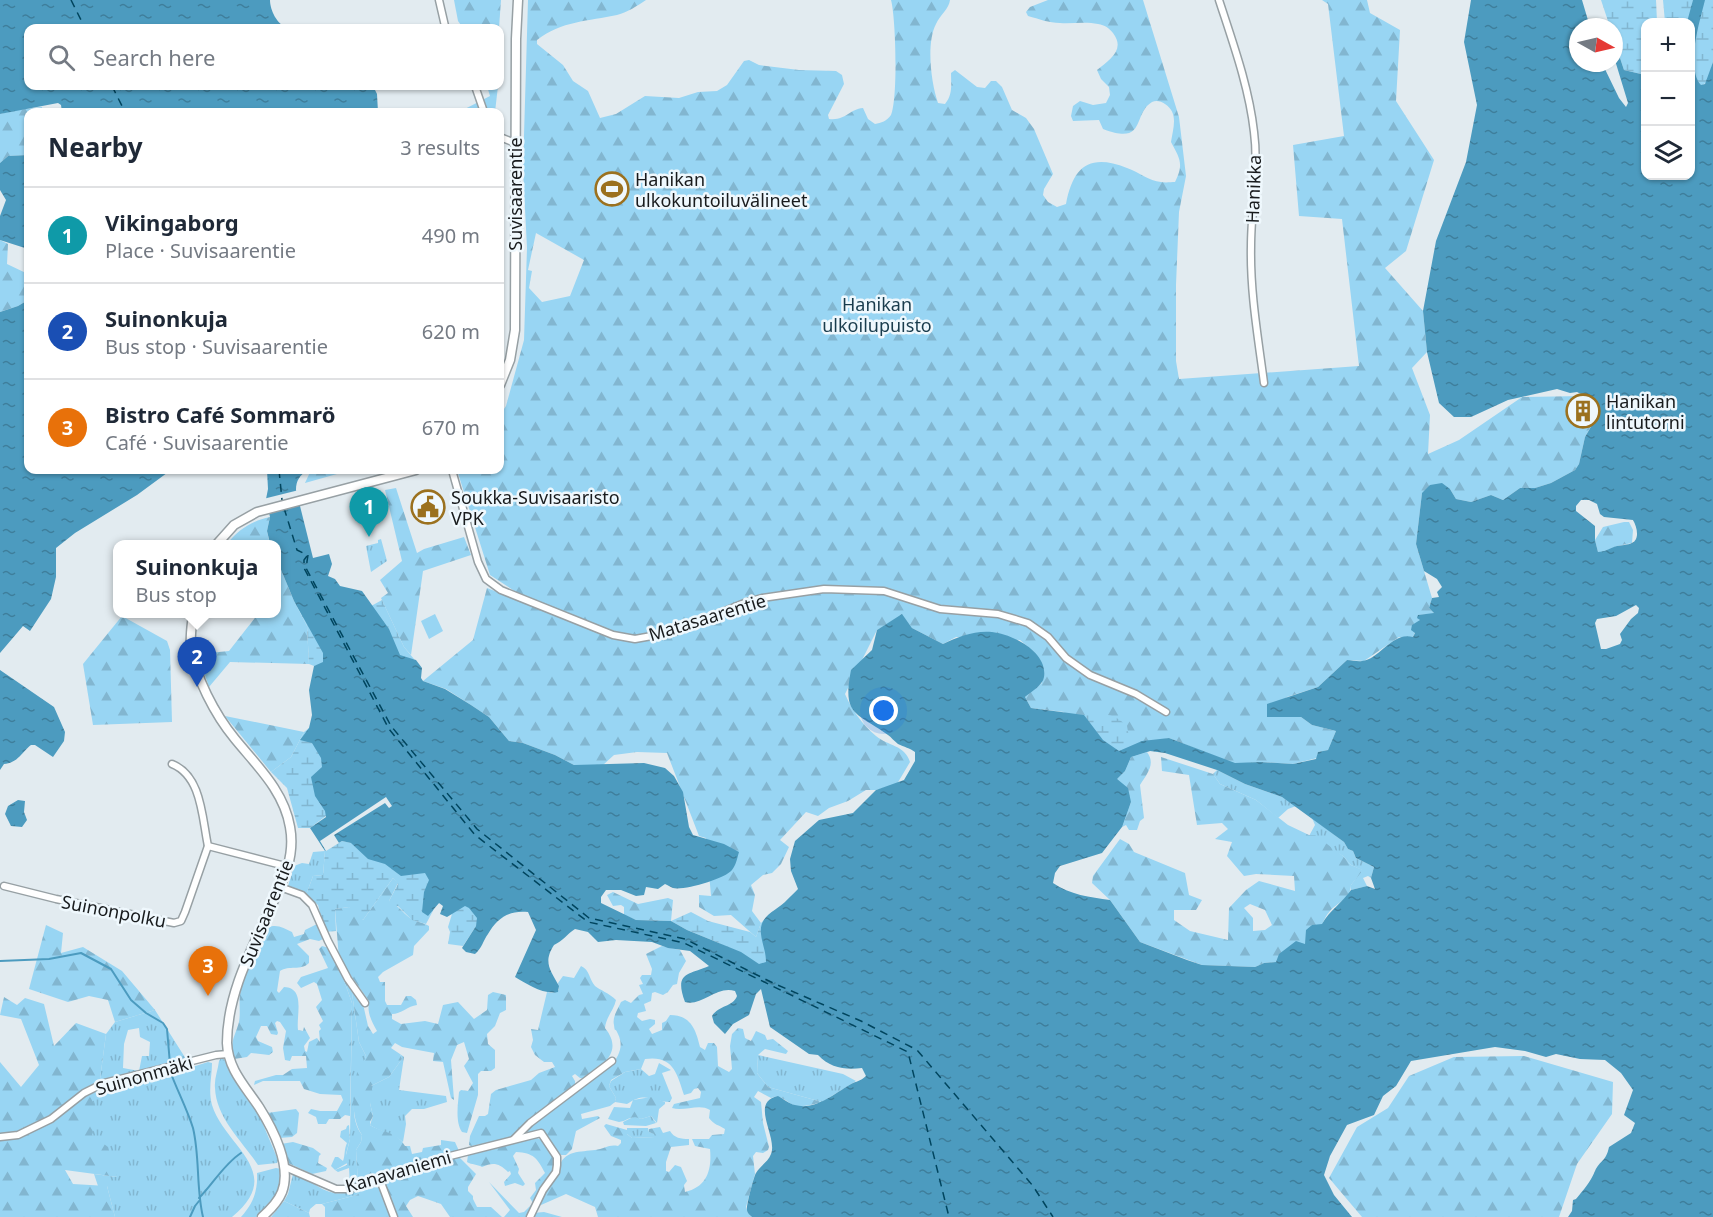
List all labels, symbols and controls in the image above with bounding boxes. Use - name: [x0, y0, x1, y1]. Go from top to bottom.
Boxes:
- north arrow: [1569, 18, 1623, 72]
- map controls: [1641, 18, 1695, 180]
- button: +: [1641, 18, 1695, 72]
- search box: [24, 24, 504, 90]
- icon: search: [45, 41, 78, 74]
- text: Search here: [93, 42, 215, 72]
- button: −: [1641, 72, 1695, 126]
- button: layers: [1641, 126, 1695, 180]
- text: Nearby: [48, 129, 143, 165]
- text: 3 results: [400, 134, 480, 161]
- street label: Suvisaarentie: [503, 137, 527, 251]
- street label: Hanikka: [1240, 154, 1266, 224]
- place label: Hanikan ulkokuntoiluvälineet: [635, 167, 808, 212]
- sports icon: Hanikan ulkokuntoiluvälineet: [594, 171, 630, 207]
- text: Vikingaborg: [105, 207, 239, 237]
- text: 1: [62, 222, 73, 249]
- text: 490 m: [422, 222, 480, 249]
- text: Place · Suvisaarentie: [105, 237, 296, 264]
- park label: Hanikan ulkoilupuisto: [822, 292, 932, 337]
- text: Suinonkuja: [105, 303, 228, 333]
- text: 2: [62, 318, 73, 345]
- text: 620 m: [422, 318, 480, 345]
- text: Bus stop · Suvisaarentie: [105, 333, 328, 360]
- place label: Hanikan lintutorni: [1606, 389, 1685, 434]
- building icon: Hanikan lintutorni: [1565, 393, 1601, 429]
- text: Bistro Café Sommarö: [105, 399, 335, 429]
- text: 3: [62, 414, 73, 441]
- text: 670 m: [422, 414, 480, 441]
- text: Café · Suvisaarentie: [105, 429, 289, 456]
- place label: Soukka-Suvisaaristo VPK: [451, 485, 620, 530]
- pin: 1: [350, 488, 388, 537]
- public building icon: Soukka-Suvisaaristo VPK: [410, 489, 446, 525]
- popup: [113, 540, 281, 618]
- text: Suinonkuja: [135, 551, 259, 581]
- text: Bus stop: [135, 581, 217, 608]
- street label: Matasaarentie: [645, 588, 769, 646]
- pin: 2: [178, 638, 216, 687]
- your location: [869, 696, 898, 725]
- street label: Suvisaarentie: [234, 856, 298, 970]
- street label: Suinonpolku: [60, 889, 168, 933]
- pin: 3: [188, 946, 228, 996]
- street label: Suinonmäki: [93, 1050, 195, 1100]
- street label: Kanavaniemi: [342, 1144, 454, 1198]

